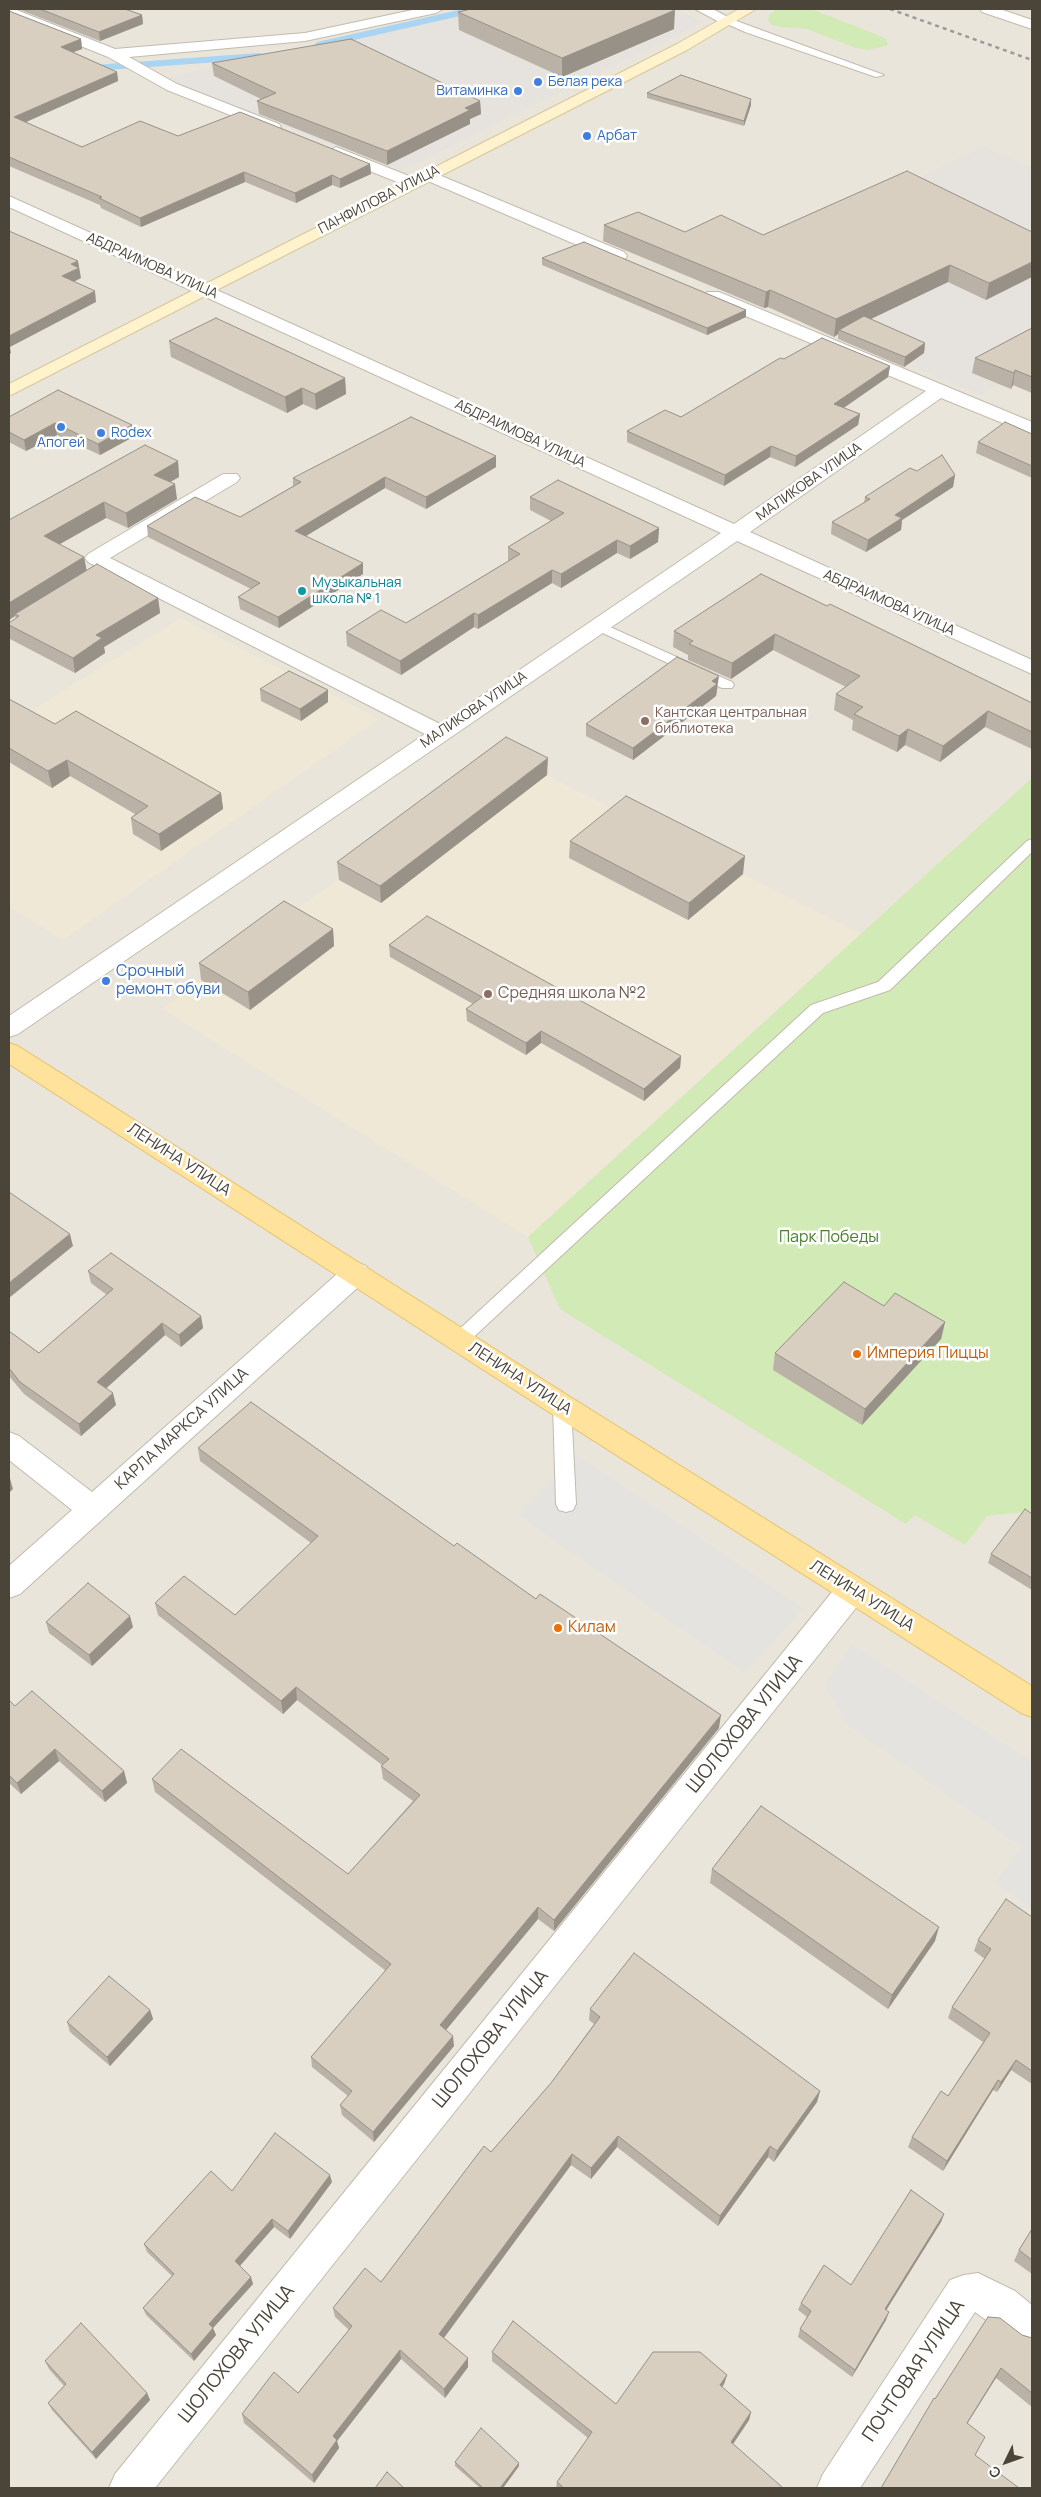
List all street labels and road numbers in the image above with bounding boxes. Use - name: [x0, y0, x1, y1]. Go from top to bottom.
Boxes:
- street label: ПАНФИЛОВА УЛИЦА: [316, 162, 442, 238]
- street label: АБДРАИМОВА УЛИЦА: [84, 229, 220, 303]
- street label: АБДРАИМОВА УЛИЦА: [452, 396, 588, 472]
- street label: МАЛИКОВА УЛИЦА: [753, 439, 865, 525]
- street label: АБДРАИМОВА УЛИЦА: [821, 566, 957, 640]
- street label: МАЛИКОВА УЛИЦА: [418, 668, 530, 752]
- street label: ЛЕНИНА УЛИЦА: [124, 1120, 234, 1200]
- street label: ЛЕНИНА УЛИЦА: [465, 1339, 575, 1419]
- street label: КАРЛА МАРКСА УЛИЦА: [111, 1364, 253, 1494]
- street label: ЛЕНИНА УЛИЦА: [806, 1556, 918, 1636]
- street label: ШОЛОХОВА УЛИЦА: [682, 1650, 808, 1798]
- street label: ШОЛОХОВА УЛИЦА: [428, 1965, 554, 2113]
- street label: ШОЛОХОВА УЛИЦА: [174, 2280, 300, 2428]
- street label: ПОЧТОВАЯ УЛИЦА: [858, 2296, 970, 2446]

